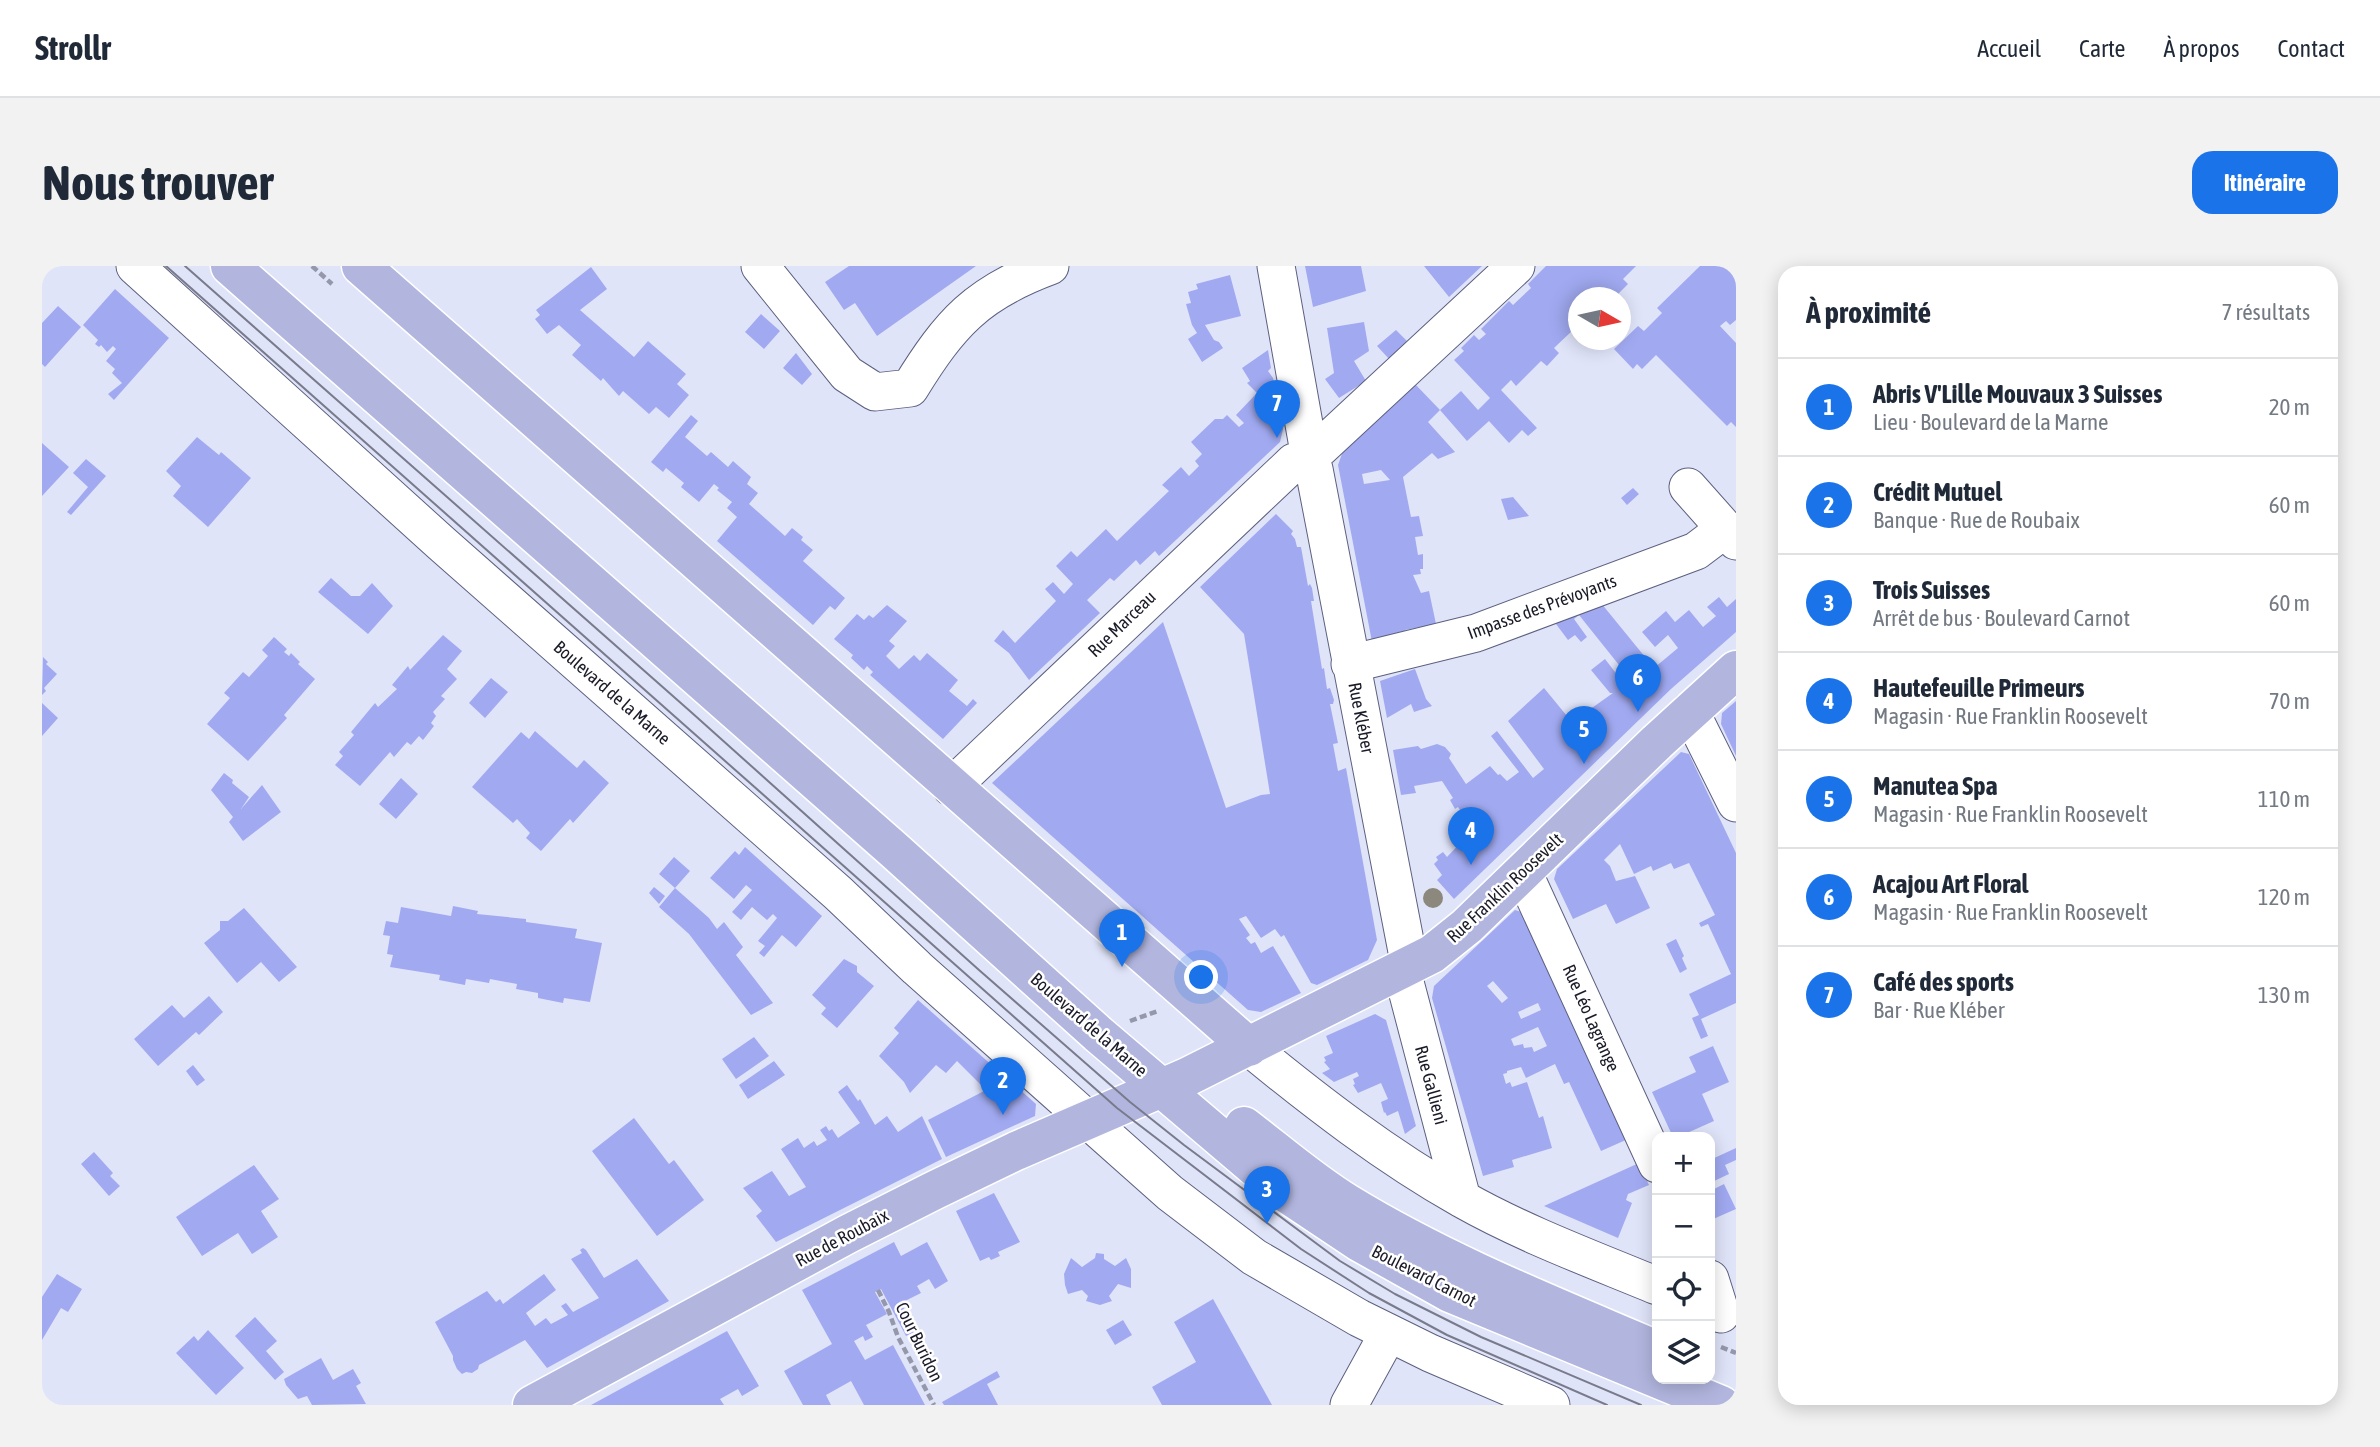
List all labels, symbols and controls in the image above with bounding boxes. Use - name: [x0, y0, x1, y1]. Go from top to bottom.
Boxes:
- text: Strollr: [35, 29, 111, 67]
- text: Accueil: [1977, 35, 2041, 62]
- text: Carte: [2079, 35, 2125, 62]
- text: À propos: [2163, 35, 2239, 62]
- text: Contact: [2277, 35, 2345, 62]
- button: Itinéraire: [2192, 151, 2338, 214]
- text: Nous trouver: [42, 154, 273, 210]
- north arrow: [1568, 287, 1631, 350]
- text: À proximité: [1806, 295, 1931, 329]
- text: 7 résultats: [2221, 299, 2310, 325]
- text: Abris V'Lille Mouvaux 3 Suisses: [1873, 379, 2162, 409]
- pin: 7: [1254, 380, 1300, 438]
- text: 1: [1824, 394, 1834, 420]
- text: 20 m: [2269, 394, 2310, 420]
- text: Lieu · Boulevard de la Marne: [1873, 409, 2109, 435]
- text: Crédit Mutuel: [1873, 477, 2002, 507]
- text: 2: [1824, 492, 1834, 518]
- text: 60 m: [2269, 492, 2310, 518]
- text: Banque · Rue de Roubaix: [1873, 507, 2080, 533]
- street label: Impasse des Prévoyants: [1465, 570, 1619, 643]
- text: Trois Suisses: [1873, 575, 1990, 605]
- street label: Rue Marceau: [1083, 586, 1160, 661]
- text: 3: [1824, 590, 1834, 616]
- text: 60 m: [2269, 590, 2310, 616]
- text: Arrêt de bus · Boulevard Carnot: [1873, 605, 2130, 631]
- street label: Boulevard de la Marne: [550, 636, 675, 749]
- pin: 6: [1615, 654, 1661, 712]
- text: Hautefeuille Primeurs: [1873, 673, 2085, 703]
- street label: Rue Kléber: [1344, 681, 1379, 756]
- text: 4: [1824, 688, 1834, 714]
- text: 70 m: [2269, 688, 2310, 714]
- text: Magasin · Rue Franklin Roosevelt: [1873, 703, 2148, 729]
- pin: 5: [1561, 706, 1607, 764]
- text: Manutea Spa: [1873, 771, 1998, 801]
- text: 5: [1824, 786, 1834, 812]
- text: 110 m: [2258, 786, 2310, 812]
- text: Magasin · Rue Franklin Roosevelt: [1873, 801, 2148, 827]
- pin: 4: [1448, 807, 1494, 865]
- street label: Rue Franklin Roosevelt: [1442, 828, 1567, 947]
- text: Acajou Art Floral: [1873, 869, 2028, 899]
- text: 6: [1824, 884, 1834, 910]
- text: 120 m: [2258, 884, 2310, 910]
- text: Magasin · Rue Franklin Roosevelt: [1873, 899, 2148, 925]
- pin: 1: [1099, 909, 1145, 967]
- your location: [1184, 960, 1218, 994]
- street label: Rue Léo Lagrange: [1558, 961, 1624, 1075]
- text: Café des sports: [1873, 967, 2014, 997]
- street label: Boulevard de la Marne: [1027, 968, 1152, 1081]
- text: 7: [1824, 982, 1834, 1008]
- text: 130 m: [2258, 982, 2310, 1008]
- text: Bar · Rue Kléber: [1873, 997, 2005, 1023]
- street label: Rue Gallieni: [1411, 1043, 1452, 1127]
- pin: 2: [980, 1057, 1026, 1115]
- map controls: [1652, 1132, 1715, 1384]
- button: +: [1652, 1132, 1715, 1195]
- pin: 3: [1244, 1166, 1290, 1224]
- button: −: [1652, 1195, 1715, 1258]
- street label: Rue de Roubaix: [792, 1204, 892, 1271]
- street label: Boulevard Carnot: [1369, 1240, 1480, 1311]
- button: locate: [1652, 1258, 1715, 1321]
- street label: Cour Buridon: [891, 1299, 948, 1385]
- button: layers: [1652, 1321, 1715, 1384]

